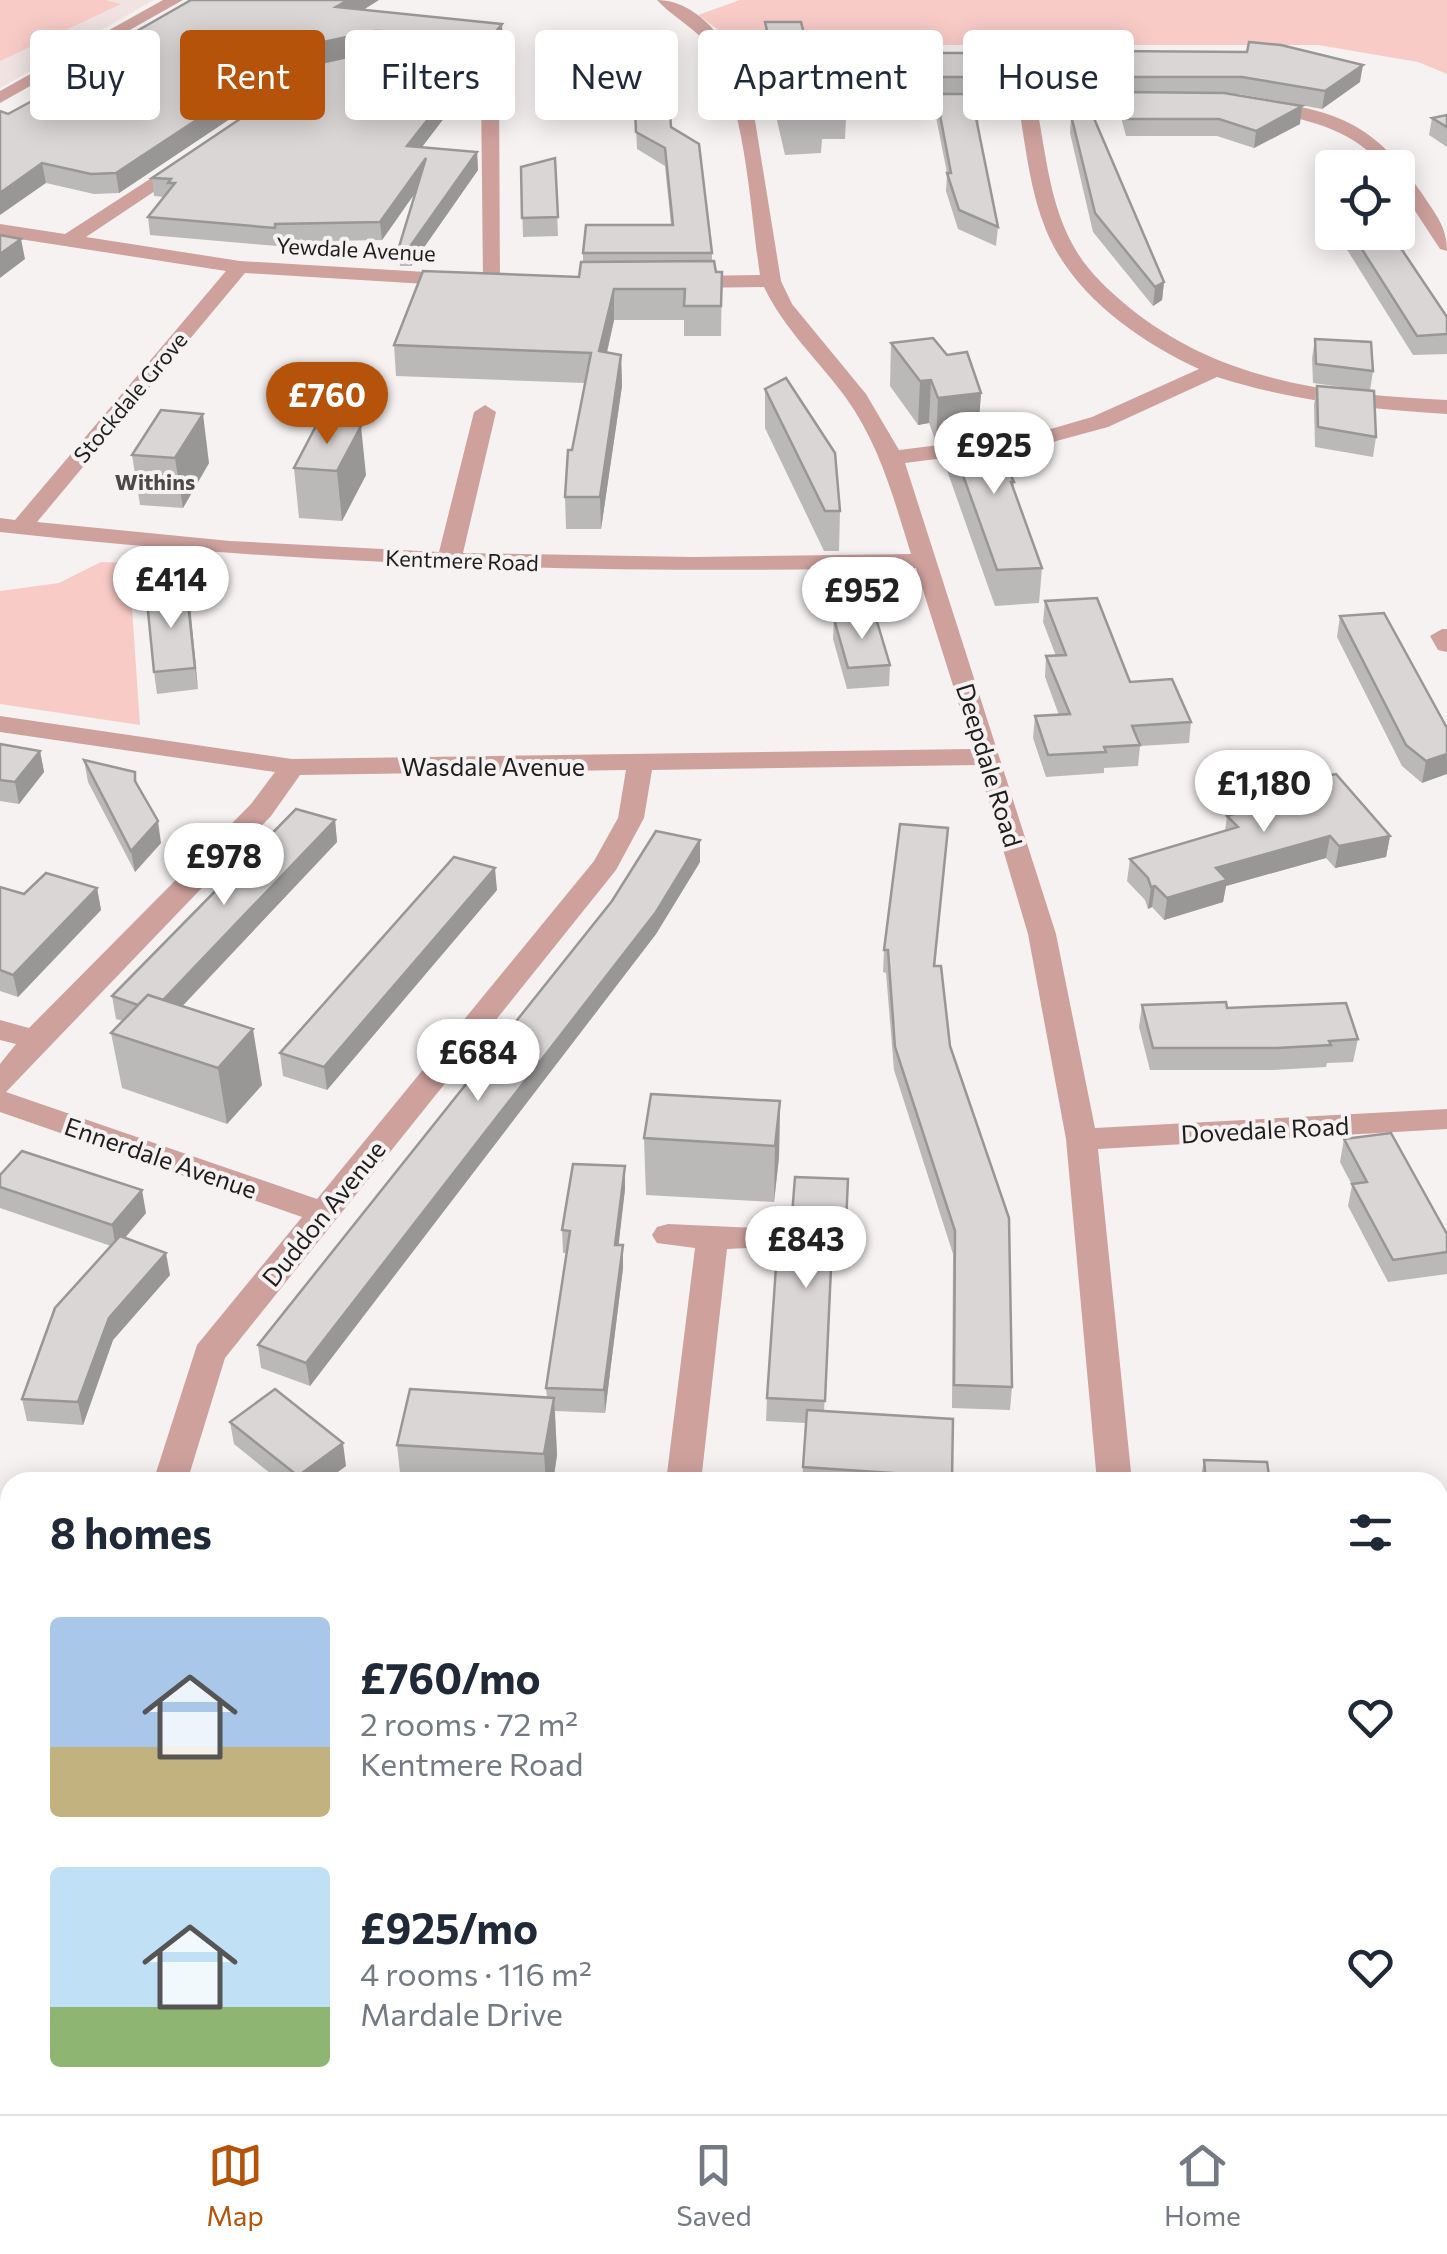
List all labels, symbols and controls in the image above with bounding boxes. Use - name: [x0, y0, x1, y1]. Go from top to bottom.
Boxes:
- chip: Buy: [30, 30, 160, 120]
- chip: Rent: [180, 30, 325, 120]
- chip: Filters: [345, 30, 515, 120]
- chip: New: [535, 30, 678, 120]
- chip: Apartment: [698, 30, 943, 120]
- chip: House: [963, 30, 1134, 120]
- map controls: [1315, 150, 1415, 250]
- button: locate: [1315, 150, 1415, 250]
- street label: Yewdale Avenue: [275, 231, 437, 267]
- street label: Stockdale Grove: [67, 326, 193, 468]
- pin: £760: [268, 362, 386, 447]
- text: £760: [288, 374, 366, 414]
- pin: £925: [935, 412, 1053, 497]
- text: £925: [956, 424, 1032, 464]
- district label: Withins: [115, 468, 195, 495]
- street label: Kentmere Road: [385, 544, 539, 576]
- pin: £414: [112, 546, 230, 631]
- pin: £952: [803, 557, 921, 642]
- text: £414: [135, 558, 207, 598]
- text: £952: [824, 569, 900, 609]
- street label: Deepdale Road: [951, 679, 1029, 851]
- pin: £1,180: [1183, 750, 1345, 835]
- street label: Wasdale Avenue: [401, 751, 585, 781]
- text: £1,180: [1217, 762, 1311, 802]
- pin: £978: [165, 823, 283, 908]
- text: £978: [186, 835, 262, 875]
- pin: £684: [419, 1019, 537, 1104]
- text: £684: [439, 1031, 517, 1071]
- street label: Ennerdale Avenue: [61, 1110, 261, 1204]
- street label: Dovedale Road: [1180, 1110, 1350, 1148]
- street label: Duddon Avenue: [255, 1134, 391, 1292]
- pin: £843: [747, 1206, 865, 1291]
- text: £843: [767, 1218, 845, 1258]
- icon: filters: [1343, 1505, 1398, 1560]
- text: 8 homes: [50, 1506, 212, 1558]
- text: £760/mo: [360, 1651, 541, 1703]
- icon: home: [130, 1657, 250, 1777]
- icon: heart: [1343, 1690, 1398, 1745]
- text: 2 rooms · 72 m²: [360, 1703, 578, 1743]
- text: Kentmere Road: [360, 1743, 583, 1783]
- text: £925/mo: [360, 1901, 538, 1953]
- icon: home: [130, 1907, 250, 2027]
- icon: heart: [1343, 1940, 1398, 1995]
- text: 4 rooms · 116 m²: [360, 1953, 592, 1993]
- text: Mardale Drive: [360, 1993, 563, 2033]
- tab: Map: [206, 2138, 264, 2232]
- tab: Saved: [676, 2138, 752, 2232]
- tab: Home: [1164, 2138, 1241, 2232]

